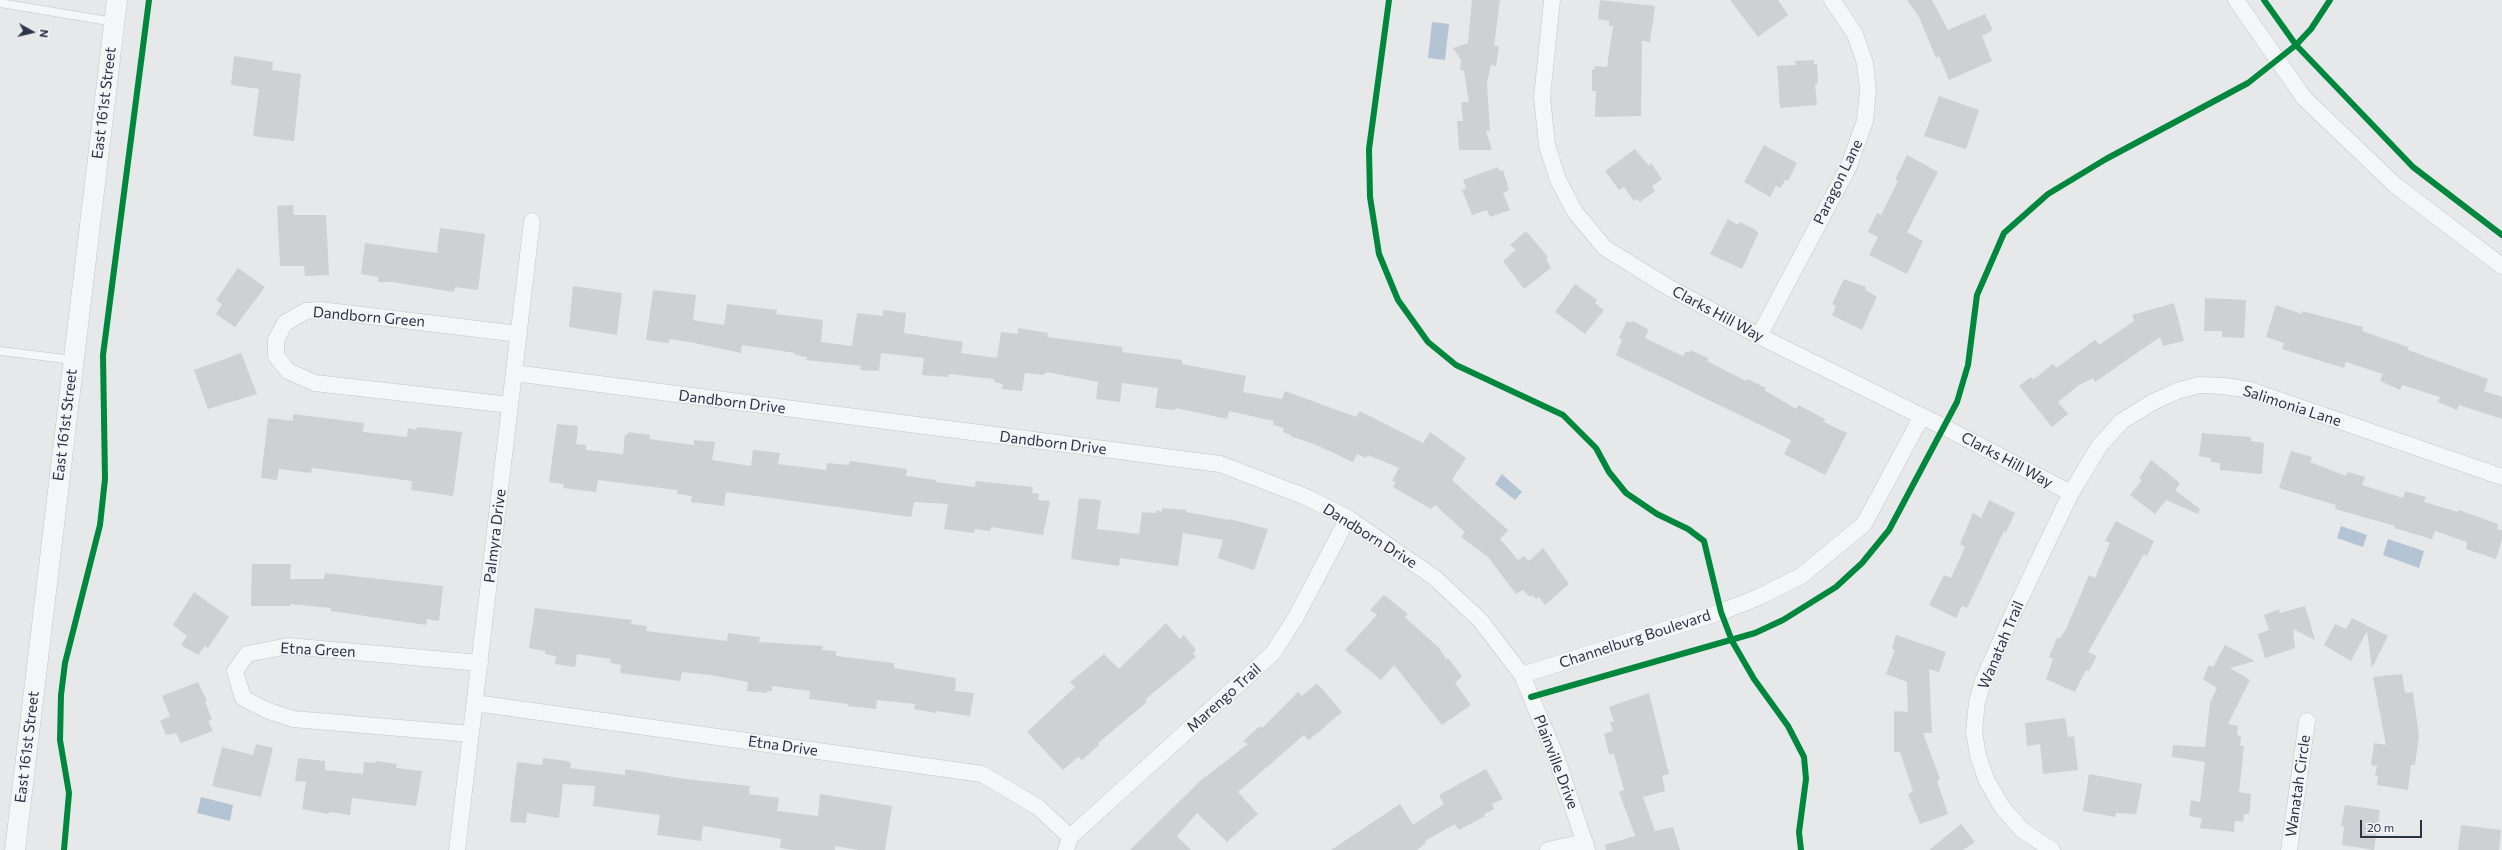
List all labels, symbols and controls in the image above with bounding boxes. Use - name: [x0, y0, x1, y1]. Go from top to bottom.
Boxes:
- north arrow: [12, 12, 52, 52]
- text: N: [37, 29, 51, 39]
- street label: East 161st Street: [88, 46, 120, 160]
- street label: Paragon Lane: [1810, 137, 1866, 227]
- street label: Clarks Hill Way: [1669, 282, 1767, 346]
- street label: Dandborn Green: [312, 303, 426, 331]
- street label: East 161st Street: [49, 368, 81, 482]
- street label: Salimonia Lane: [2240, 382, 2344, 430]
- street label: Dandborn Drive: [677, 387, 787, 417]
- street label: Dandborn Drive: [998, 428, 1108, 458]
- street label: Clarks Hill Way: [1958, 428, 2056, 492]
- street label: Palmyra Drive: [480, 488, 510, 584]
- street label: Dandborn Drive: [1320, 500, 1420, 572]
- street label: Wanatah Trail: [1974, 598, 2028, 692]
- street label: Channelburg Boulevard: [1557, 606, 1713, 672]
- street label: Etna Green: [280, 639, 356, 661]
- street label: Marengo Trail: [1183, 660, 1265, 736]
- street label: East 161st Street: [11, 690, 43, 804]
- street label: Plainville Drive: [1530, 712, 1582, 812]
- street label: Etna Drive: [747, 732, 819, 760]
- street label: Wanatah Circle: [2282, 734, 2314, 838]
- scale bar: [2362, 812, 2424, 838]
- text: 20 m: [2367, 820, 2394, 834]

